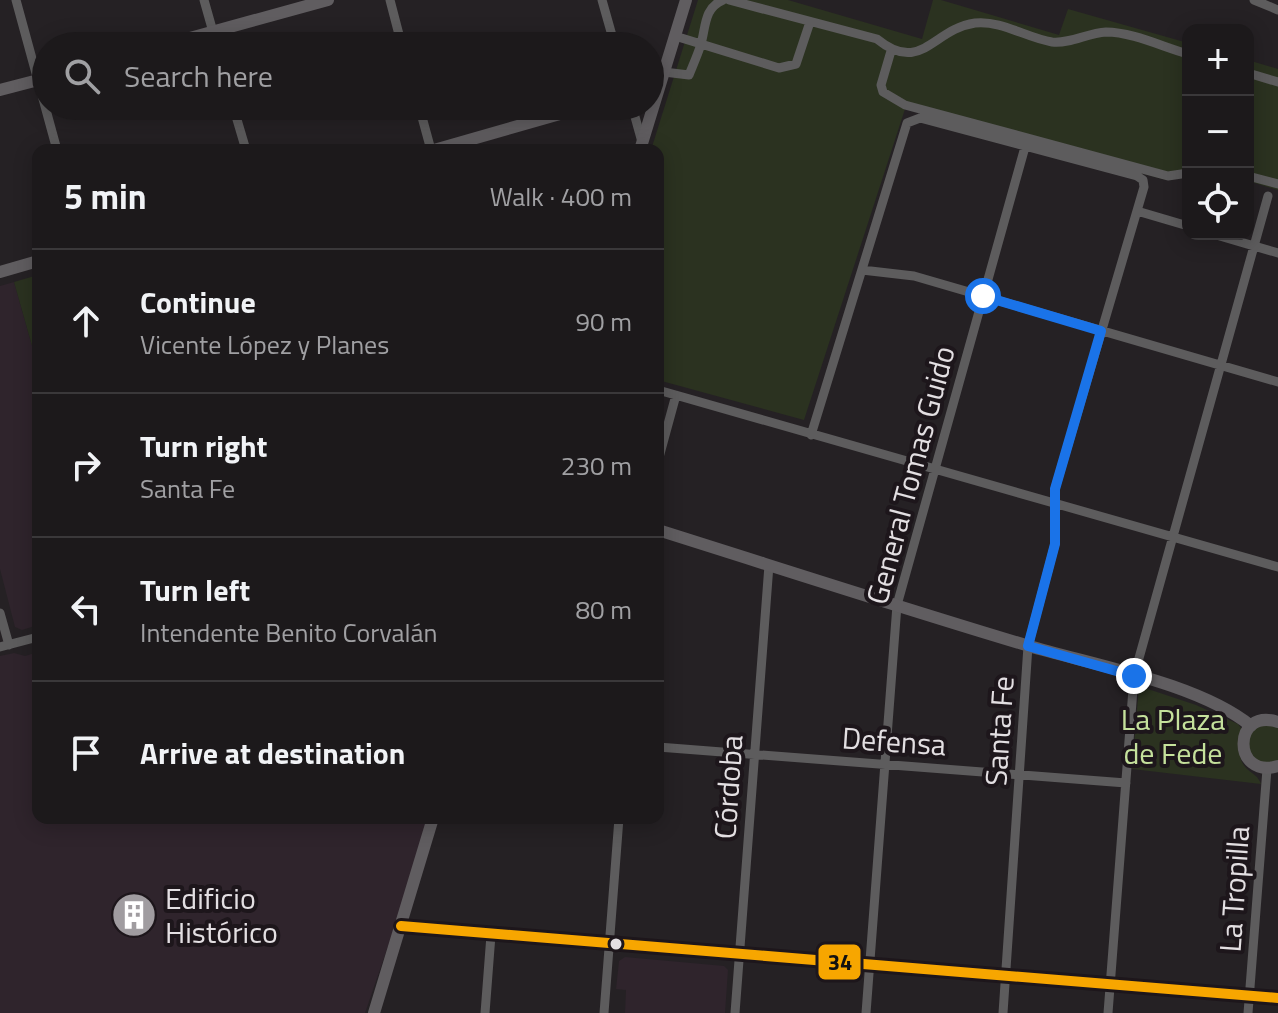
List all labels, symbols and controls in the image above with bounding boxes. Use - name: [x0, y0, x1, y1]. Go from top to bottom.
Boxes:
- map controls: [1182, 24, 1254, 240]
- button: +: [1182, 24, 1254, 96]
- search box: [32, 32, 664, 120]
- text: Search here: [124, 53, 273, 99]
- icon: search: [60, 54, 104, 98]
- button: −: [1182, 96, 1254, 168]
- button: locate: [1182, 168, 1254, 240]
- text: 5 min: [64, 170, 147, 222]
- text: Walk · 400 m: [490, 177, 632, 216]
- route start: [965, 278, 1001, 314]
- text: Continue: [140, 279, 256, 325]
- icon: ahead: [64, 299, 108, 343]
- text: 90 m: [575, 302, 632, 341]
- text: Vicente López y Planes: [140, 325, 389, 364]
- street label: General Tomas Guido: [853, 341, 967, 609]
- text: Turn right: [140, 423, 268, 469]
- icon: right: [64, 443, 108, 487]
- text: 230 m: [561, 446, 632, 485]
- text: Santa Fe: [140, 469, 235, 508]
- text: Turn left: [140, 567, 250, 613]
- icon: left: [64, 587, 108, 631]
- text: 80 m: [575, 590, 632, 629]
- text: Intendente Benito Corvalán: [140, 613, 438, 652]
- route end: [1116, 658, 1152, 694]
- street label: Santa Fe: [972, 675, 1026, 787]
- park label: La Plaza de Fede: [1121, 696, 1225, 776]
- street label: Defensa: [840, 714, 948, 768]
- text: Arrive at destination: [140, 730, 405, 776]
- icon: arrive: [64, 731, 108, 775]
- street label: Córdoba: [701, 733, 755, 841]
- street label: La Tropilla: [1207, 824, 1261, 954]
- place label: Edificio Histórico: [165, 875, 278, 955]
- building icon: Edificio Histórico: [110, 891, 158, 939]
- unlabelled marker: [608, 936, 624, 952]
- line badge: 34: [817, 943, 862, 981]
- text: 34: [828, 945, 852, 979]

